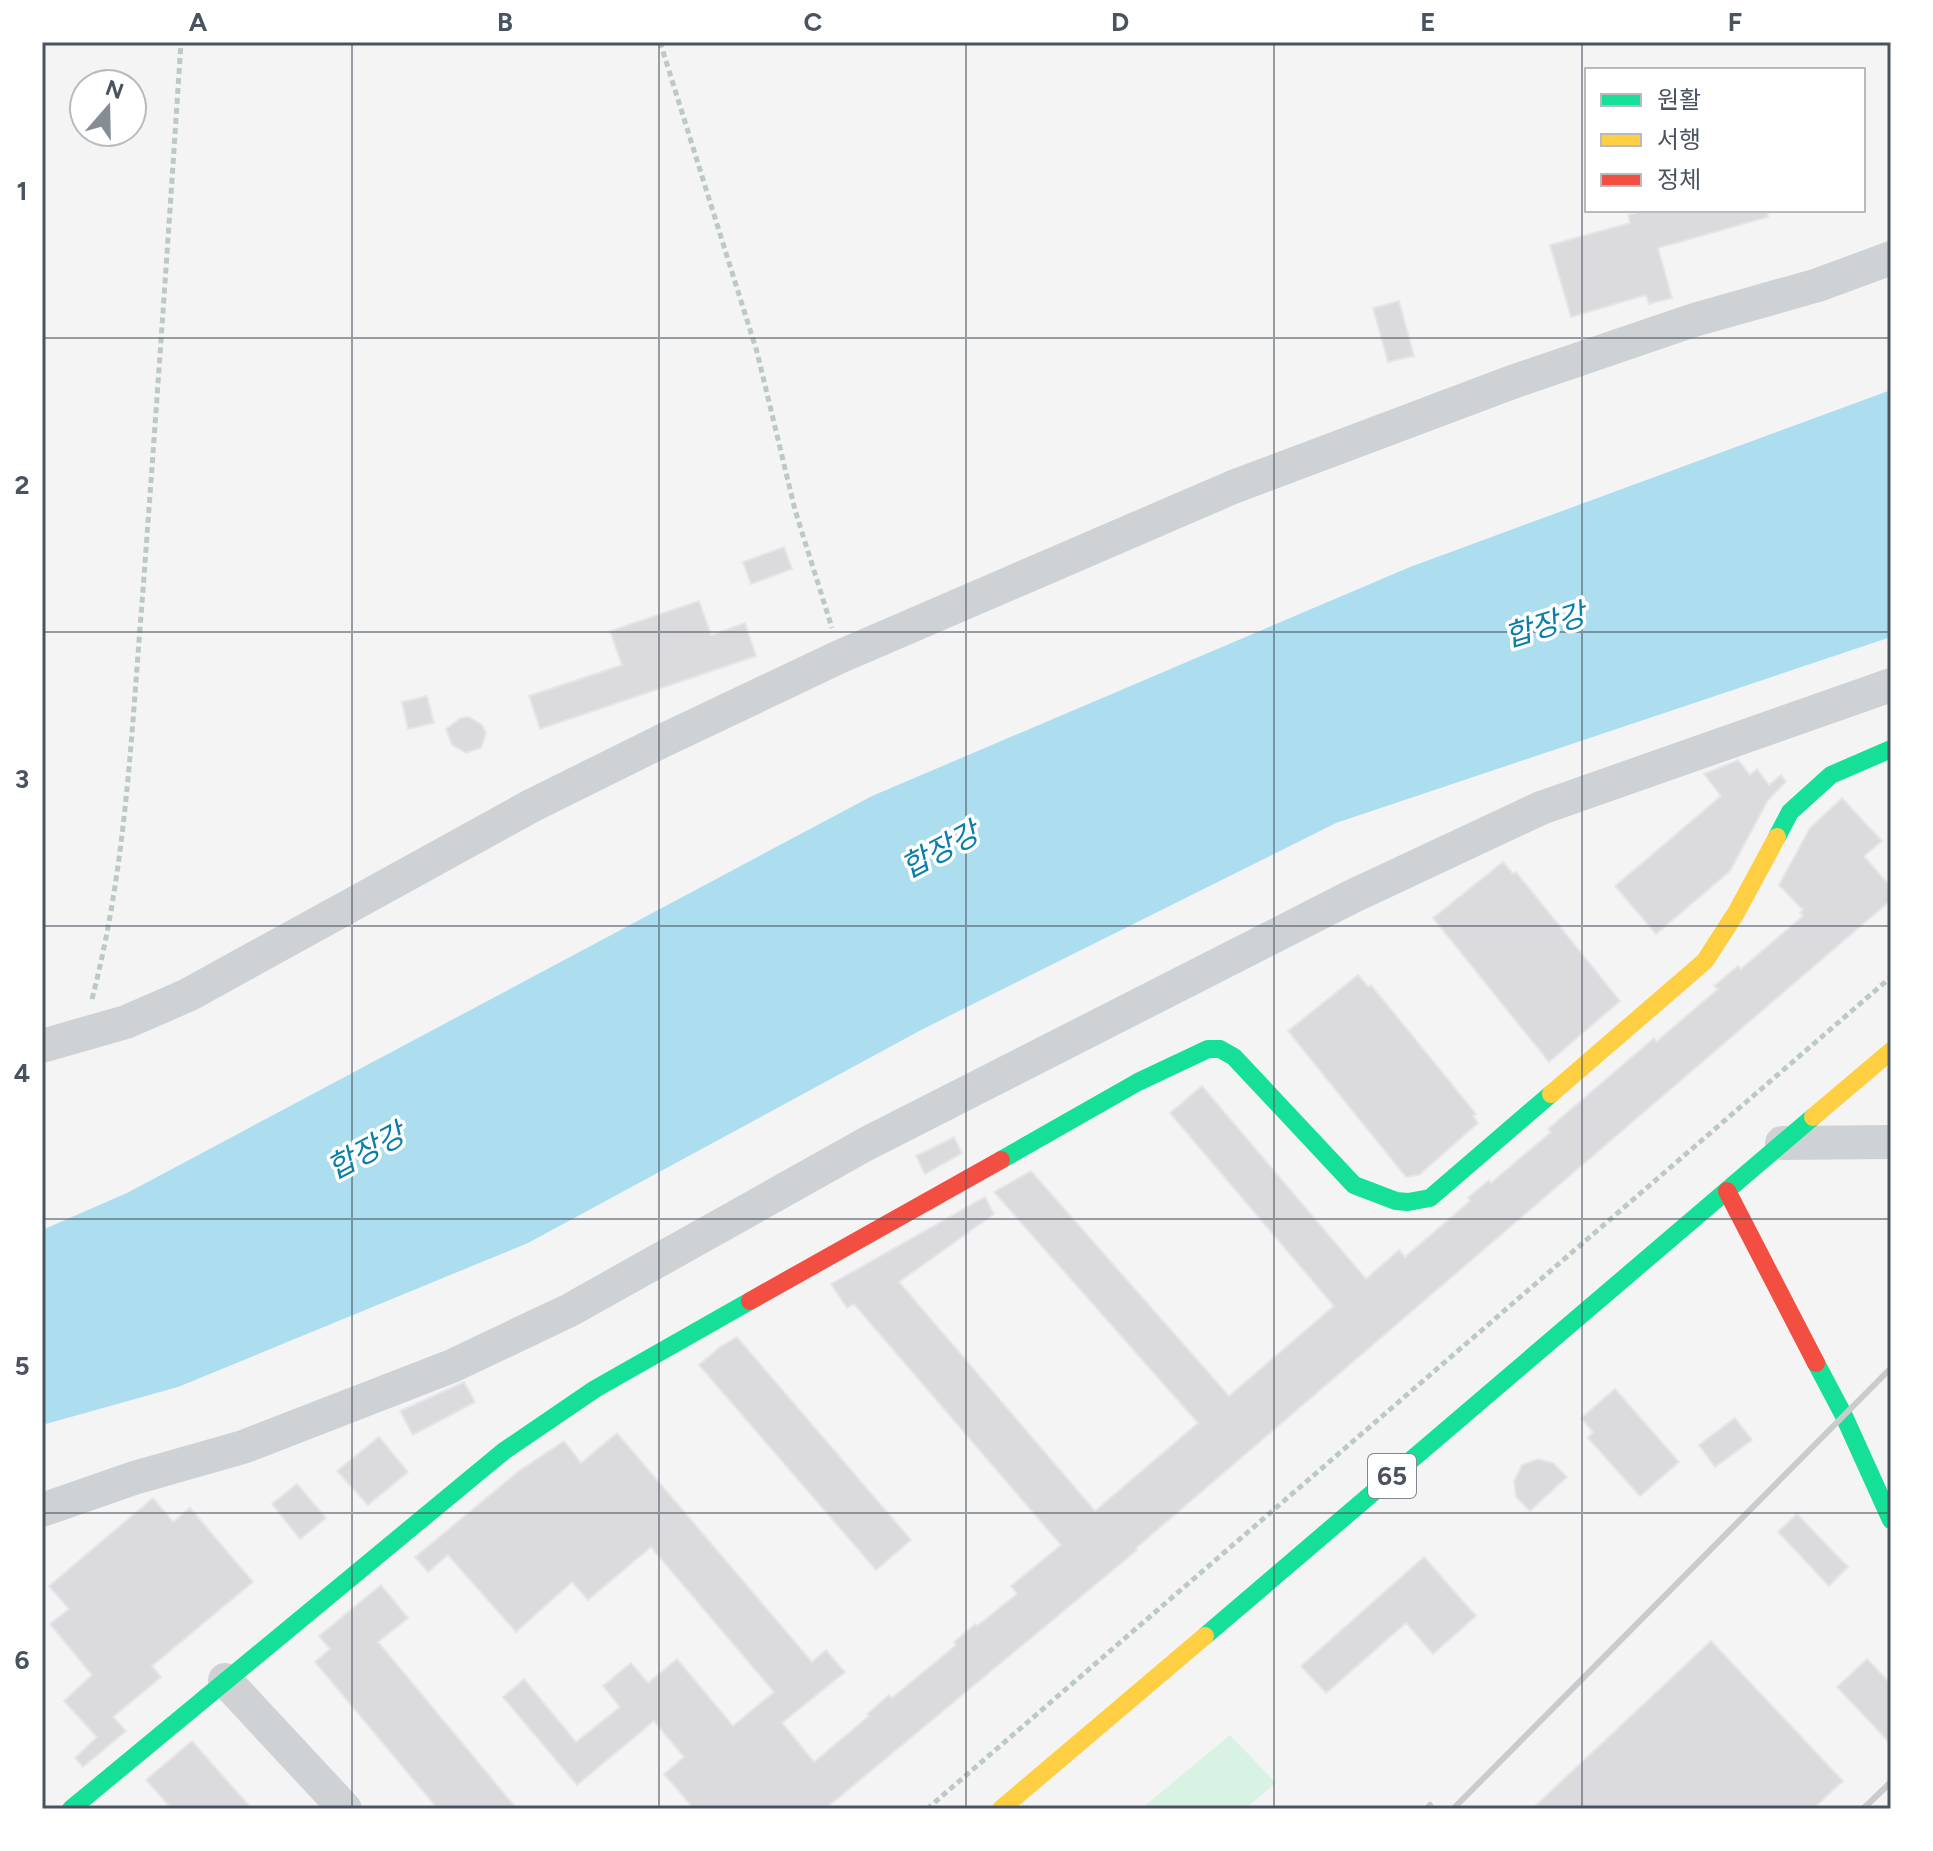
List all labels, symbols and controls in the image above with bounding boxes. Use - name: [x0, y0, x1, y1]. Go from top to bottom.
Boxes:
- text: A: [189, 6, 208, 38]
- text: B: [497, 6, 513, 38]
- text: C: [804, 6, 823, 38]
- text: D: [1111, 6, 1129, 38]
- text: E: [1420, 6, 1436, 38]
- text: F: [1728, 6, 1742, 38]
- north arrow: [68, 68, 148, 148]
- legend: [1585, 68, 1865, 212]
- text: N: [102, 74, 127, 105]
- text: 원활: [1657, 85, 1701, 114]
- text: 서행: [1657, 125, 1701, 154]
- text: 정체: [1657, 165, 1701, 194]
- text: 1: [17, 175, 27, 207]
- text: 2: [14, 469, 30, 501]
- water label: 합장강: [1500, 594, 1593, 655]
- text: 3: [15, 763, 29, 795]
- water label: 합장강: [895, 813, 988, 886]
- text: 4: [14, 1057, 30, 1089]
- water label: 합장강: [321, 1114, 414, 1187]
- text: 5: [14, 1350, 30, 1382]
- road number: 65: [1368, 1454, 1416, 1498]
- text: 6: [14, 1644, 30, 1676]

